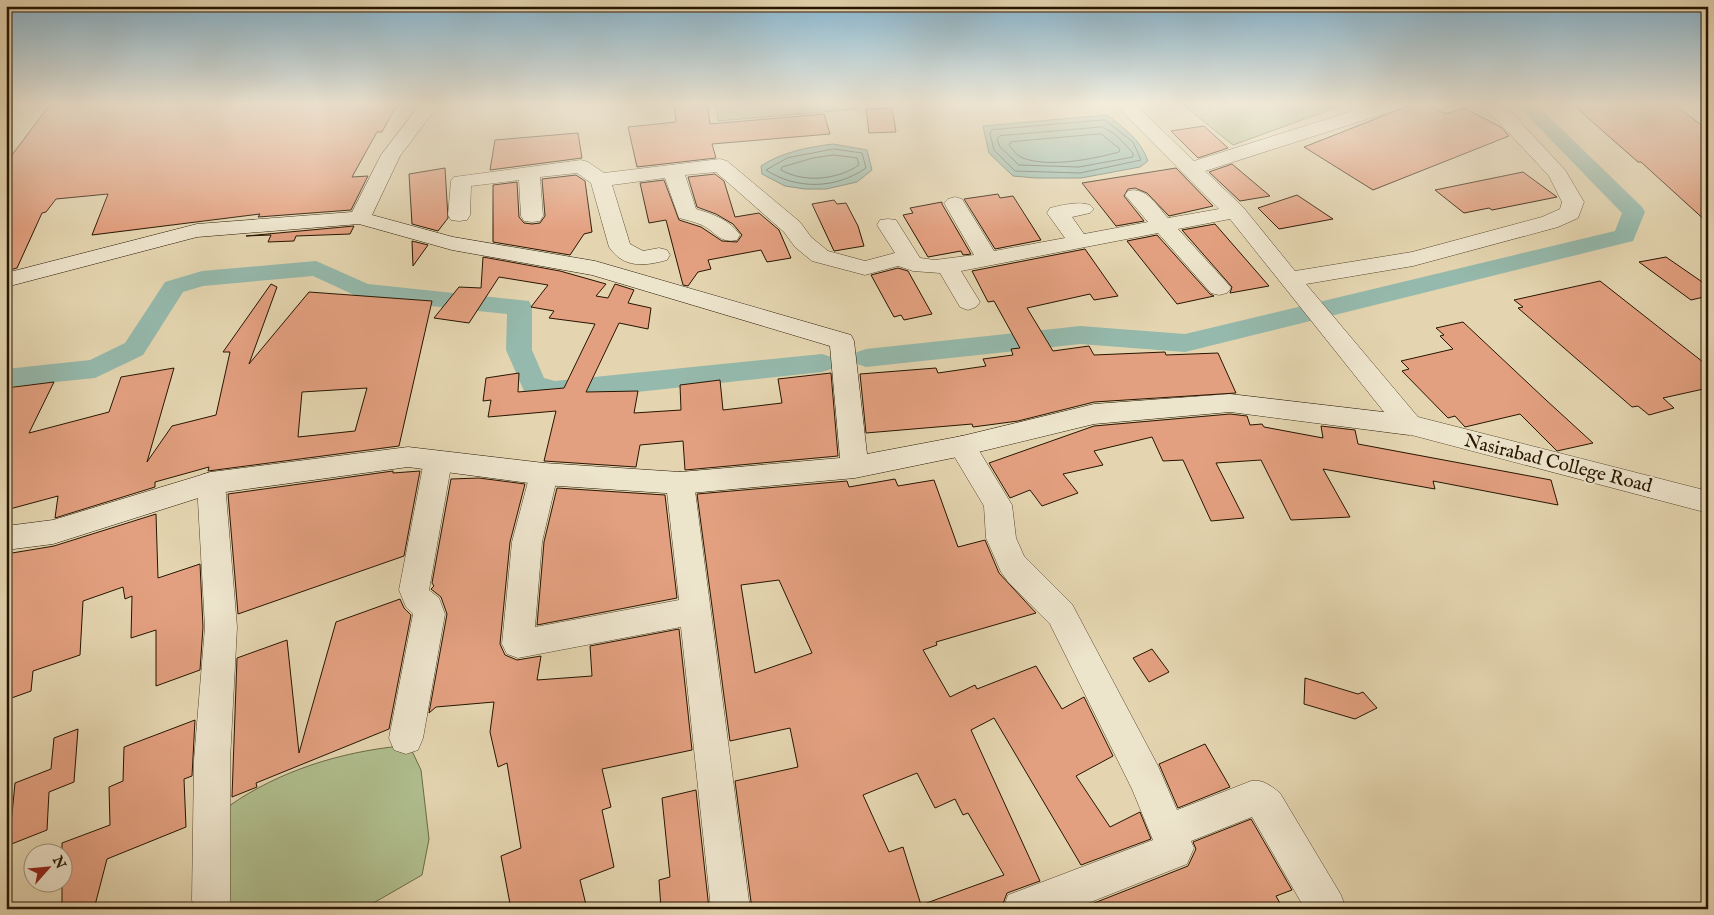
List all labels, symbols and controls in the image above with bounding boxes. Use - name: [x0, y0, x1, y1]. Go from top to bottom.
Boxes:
- street label: Nasirabad College Road: [1462, 429, 1655, 499]
- north arrow: [22, 842, 72, 892]
- text: N: [47, 852, 69, 872]

